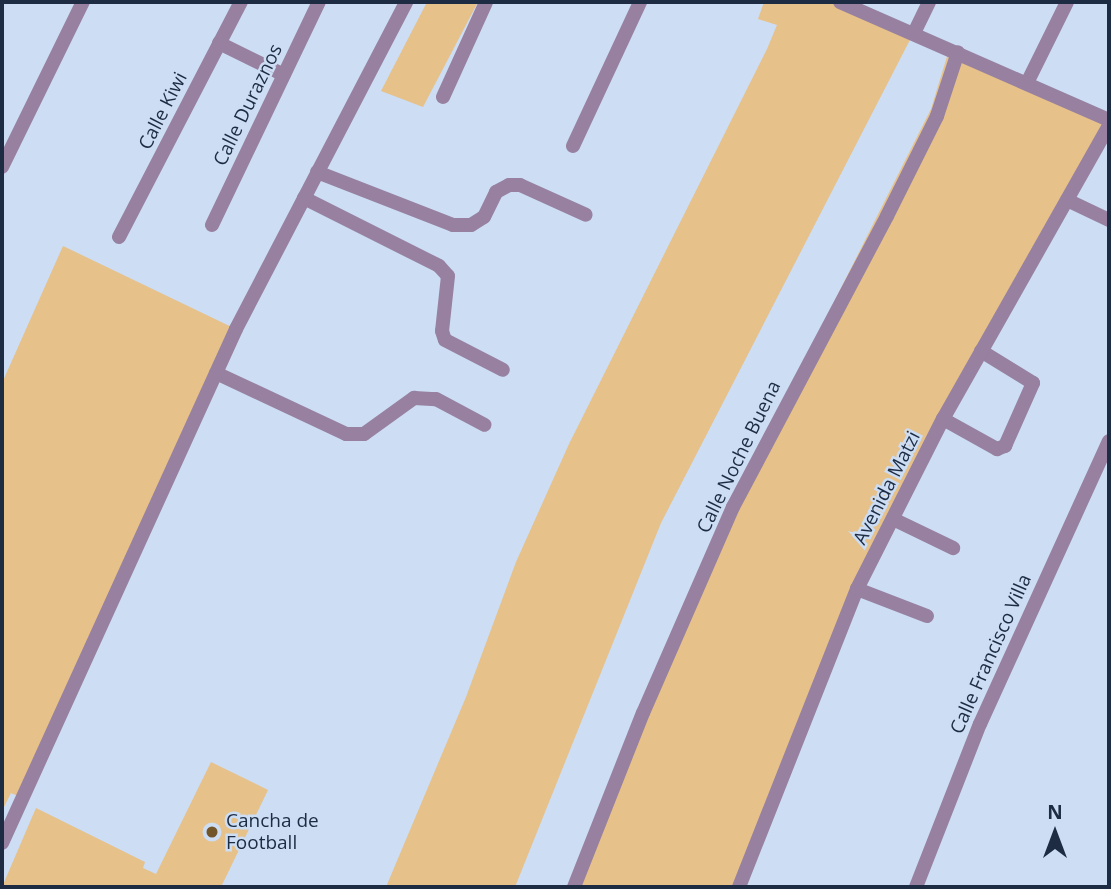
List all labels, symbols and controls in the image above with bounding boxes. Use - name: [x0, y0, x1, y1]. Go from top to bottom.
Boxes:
- street label: Calle Duraznos: [209, 40, 287, 170]
- street label: Calle Kiwi: [134, 69, 192, 153]
- street label: Calle Noche Buena: [692, 377, 786, 537]
- street label: Avenida Matzi: [849, 428, 925, 548]
- street label: Calle Francisco Villa: [946, 571, 1036, 737]
- north arrow: [1020, 798, 1090, 868]
- text: N: [1047, 799, 1063, 825]
- place label: Cancha de Football: [226, 810, 319, 854]
- marker: Cancha de Football: [204, 824, 220, 840]

